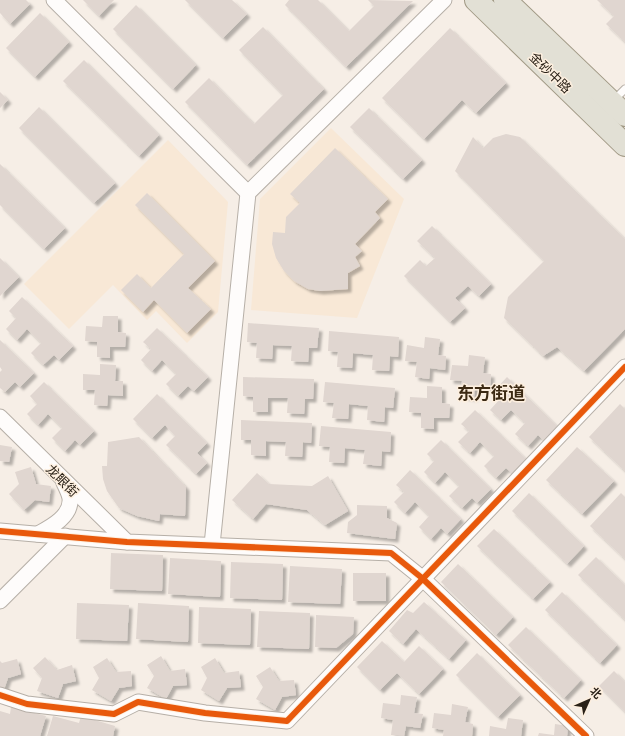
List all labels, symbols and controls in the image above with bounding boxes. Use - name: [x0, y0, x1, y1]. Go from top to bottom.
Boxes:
- street label: 金砂中路: [526, 47, 576, 97]
- district label: 东方街道: [457, 379, 525, 404]
- street label: 龙眼街: [42, 459, 84, 501]
- north arrow: [569, 680, 609, 720]
- text: 北: [587, 683, 606, 702]

